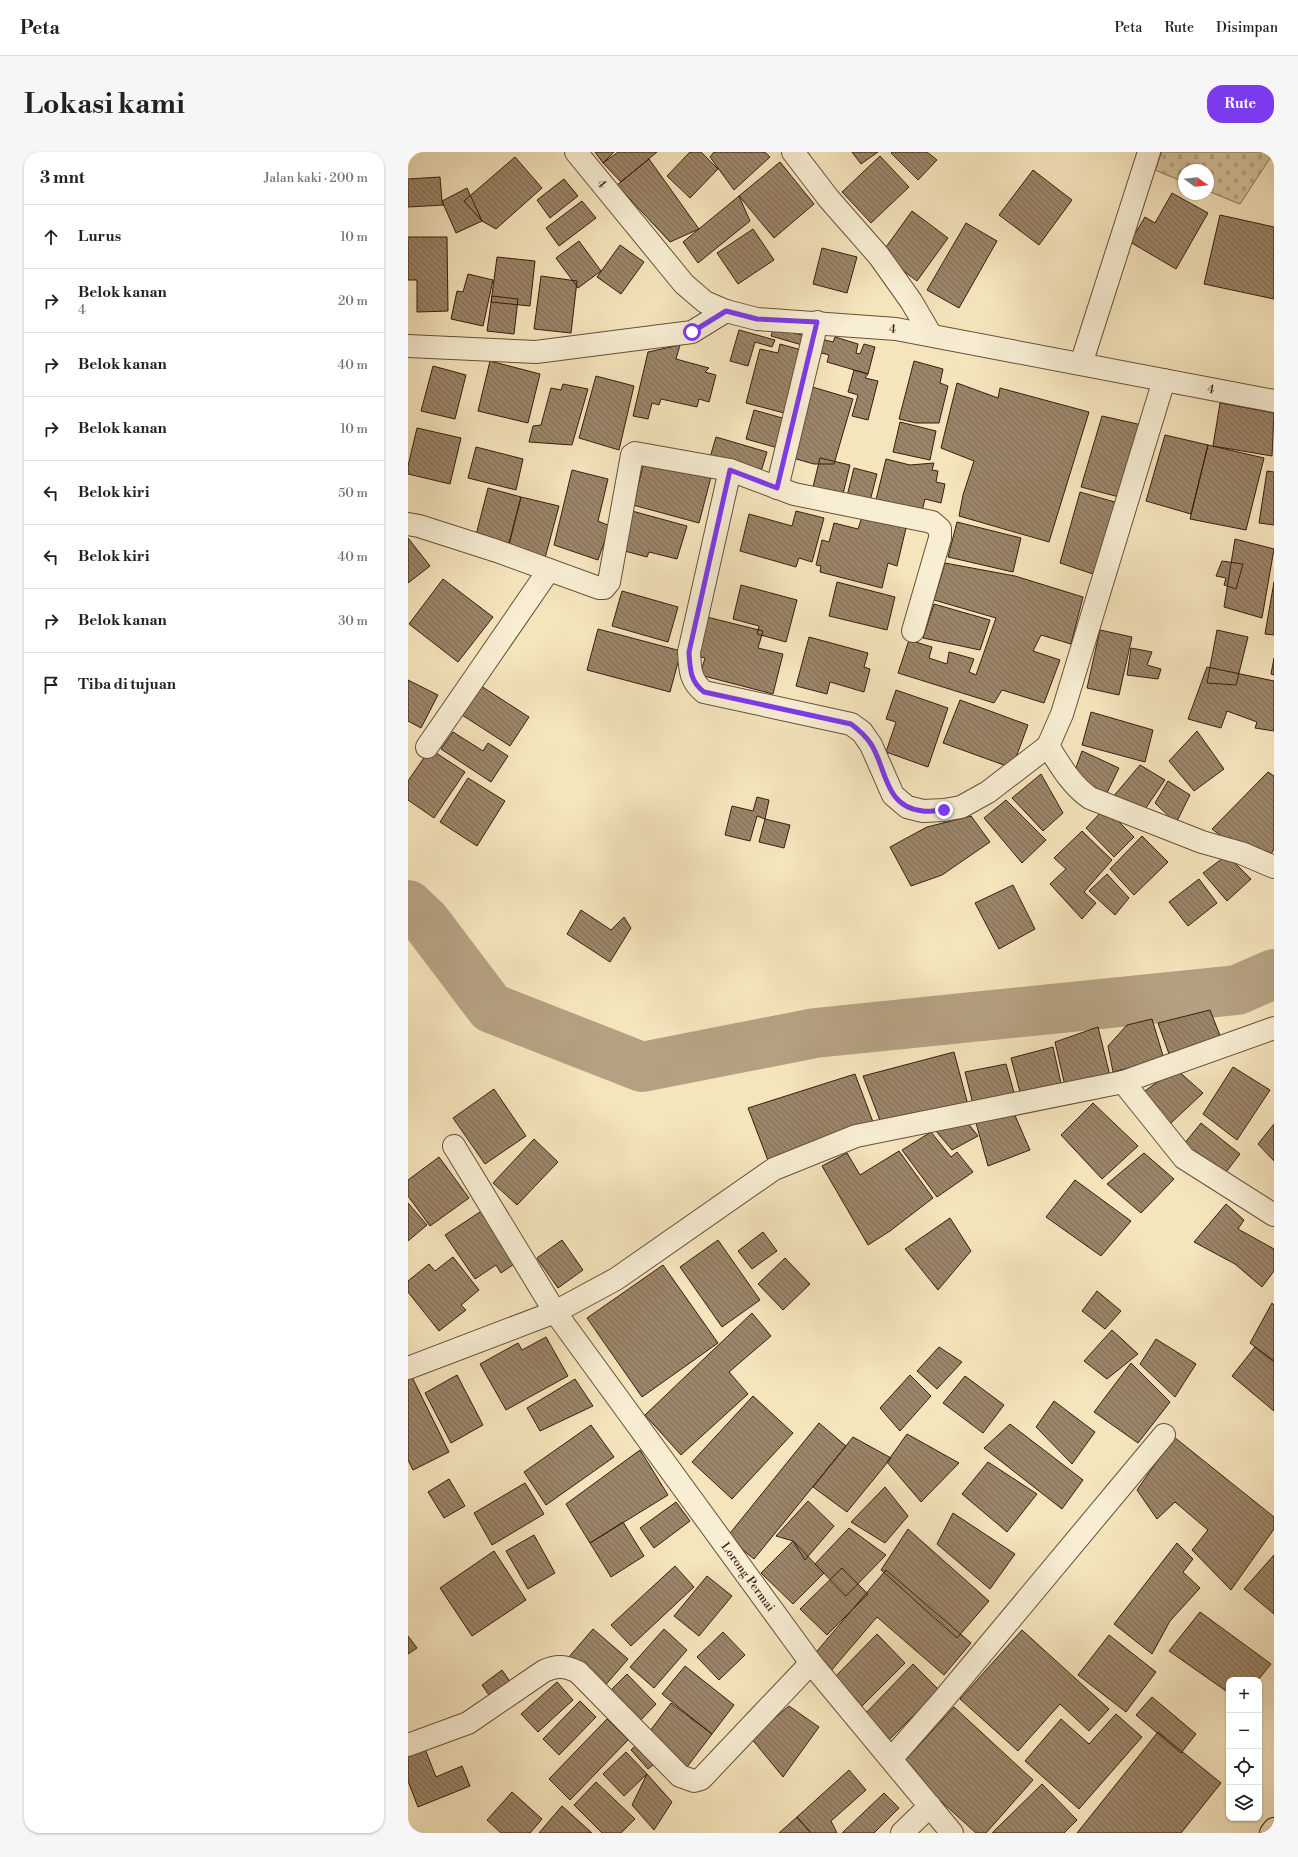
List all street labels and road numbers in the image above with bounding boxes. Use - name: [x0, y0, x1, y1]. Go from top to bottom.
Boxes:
- street label: 4: [594, 177, 610, 192]
- street label: 4: [888, 322, 897, 337]
- street label: 4: [1206, 381, 1216, 398]
- street label: Lorong Permai: [718, 1540, 778, 1615]

